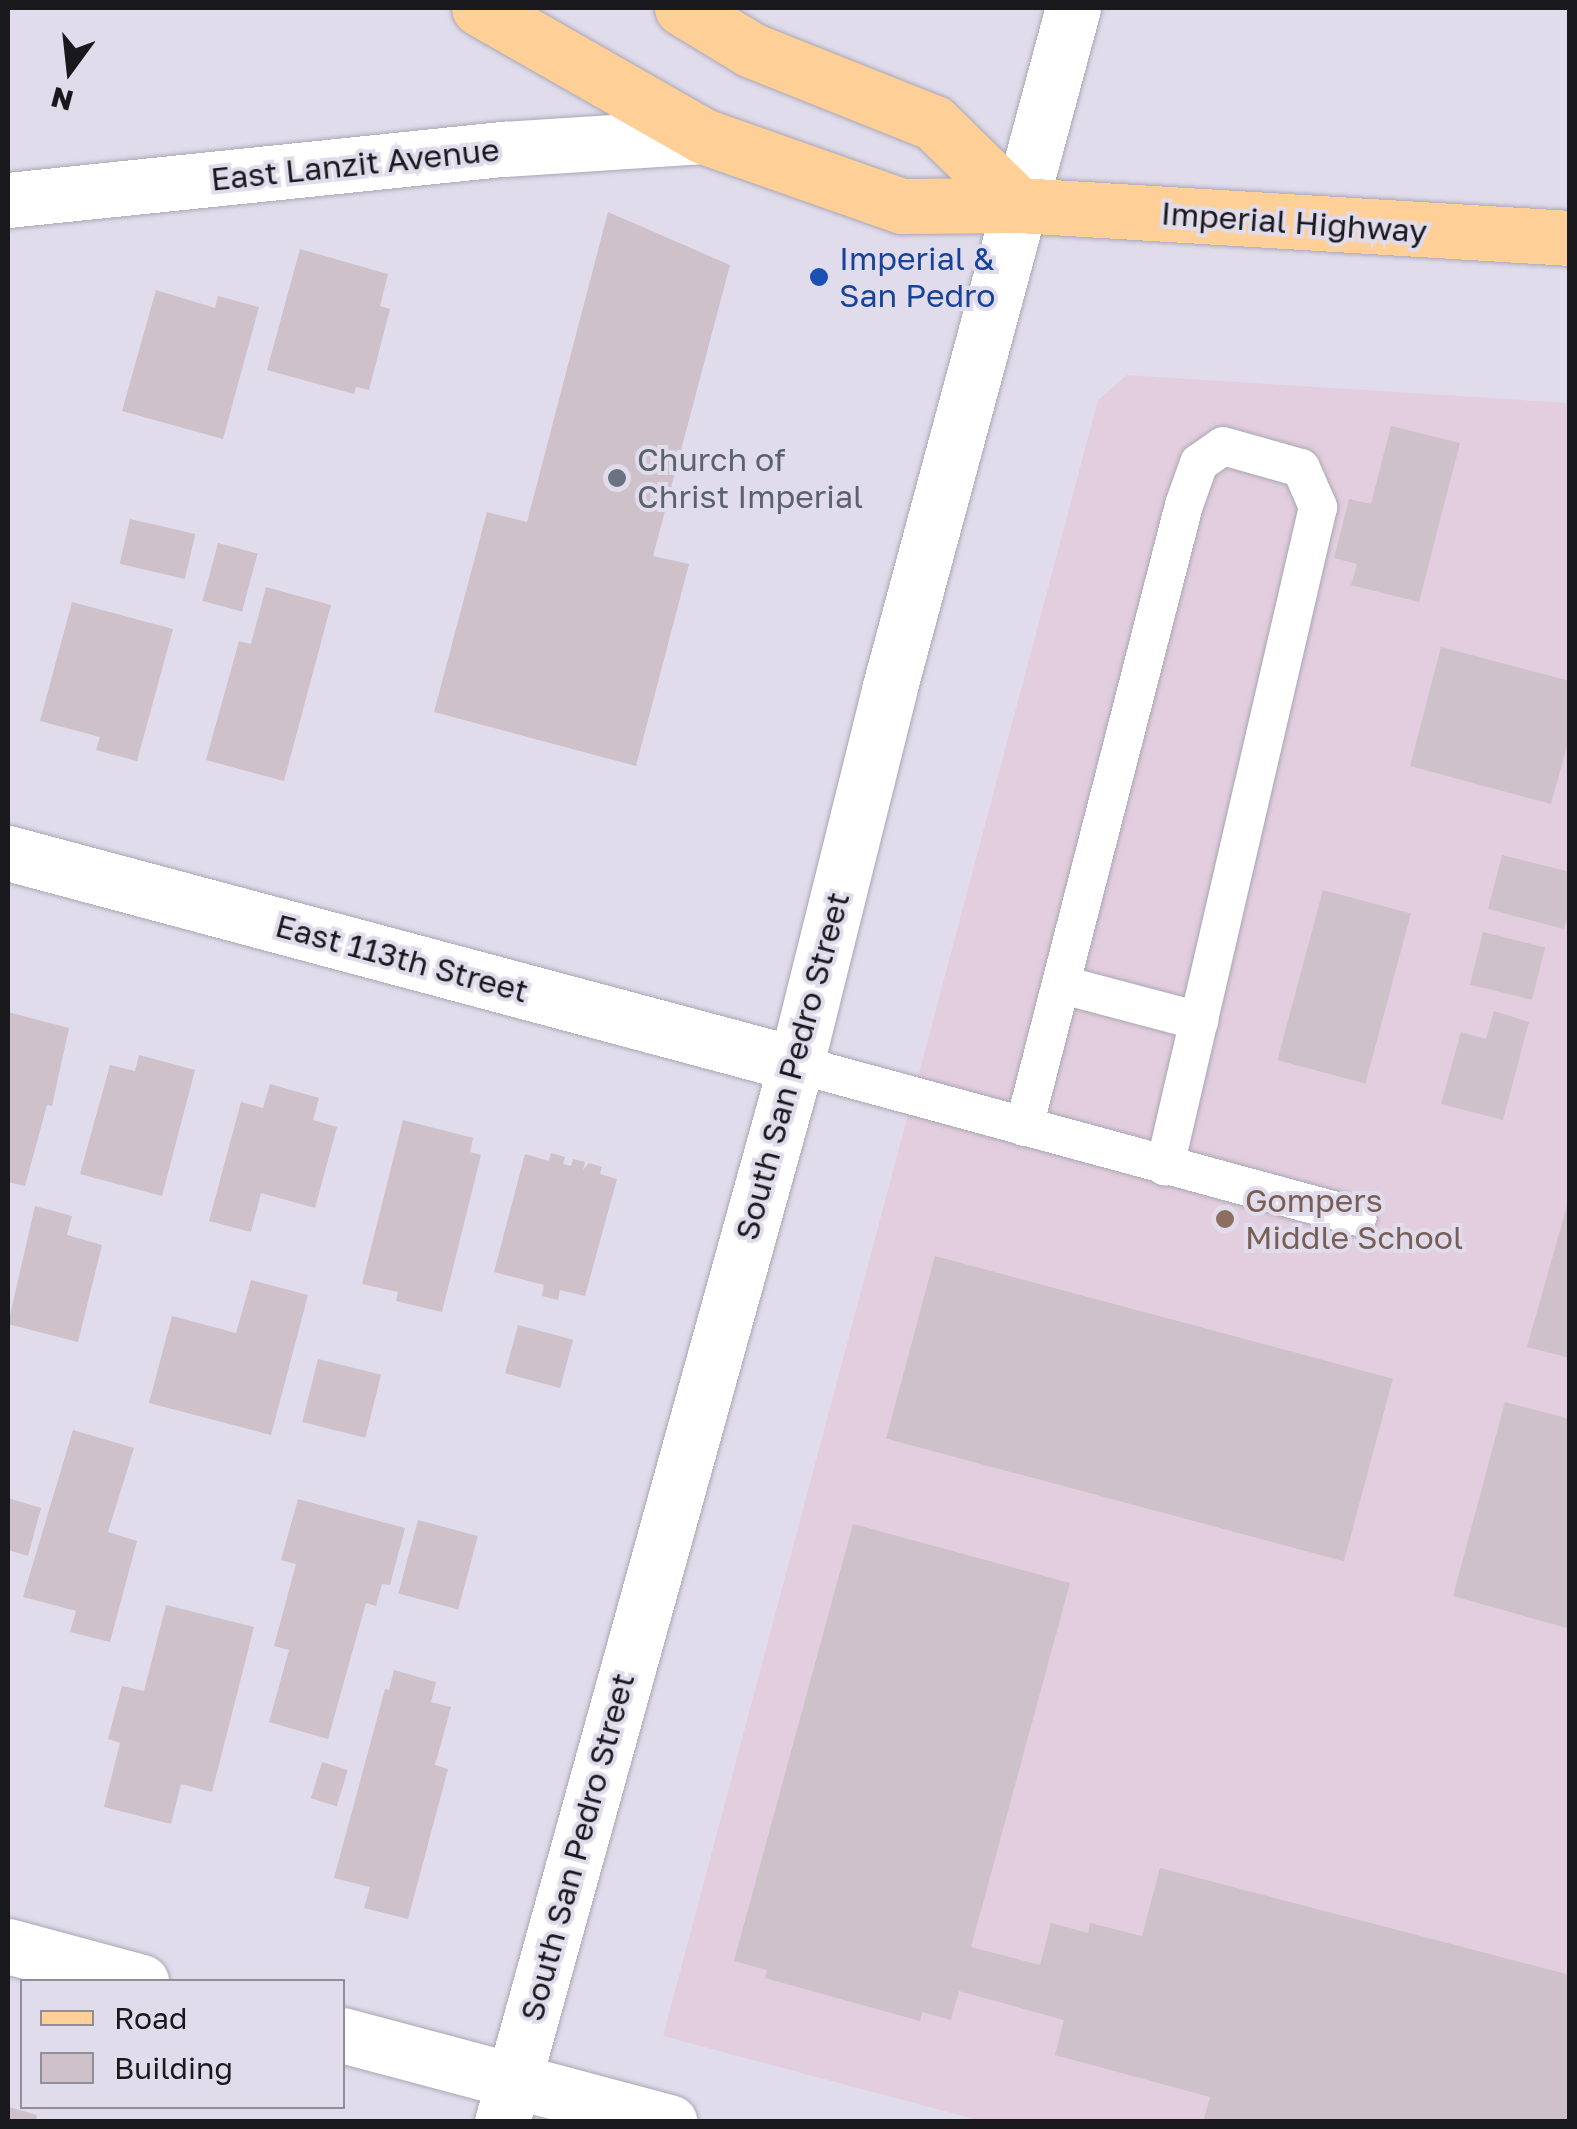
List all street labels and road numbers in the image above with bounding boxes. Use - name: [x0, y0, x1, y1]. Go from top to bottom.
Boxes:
- street label: East Lanzit Avenue: [209, 130, 501, 198]
- street label: Imperial Highway: [1160, 194, 1428, 250]
- street label: South San Pedro Street: [727, 888, 857, 1244]
- street label: East 113th Street: [271, 906, 533, 1010]
- street label: South San Pedro Street: [512, 1669, 642, 2025]

